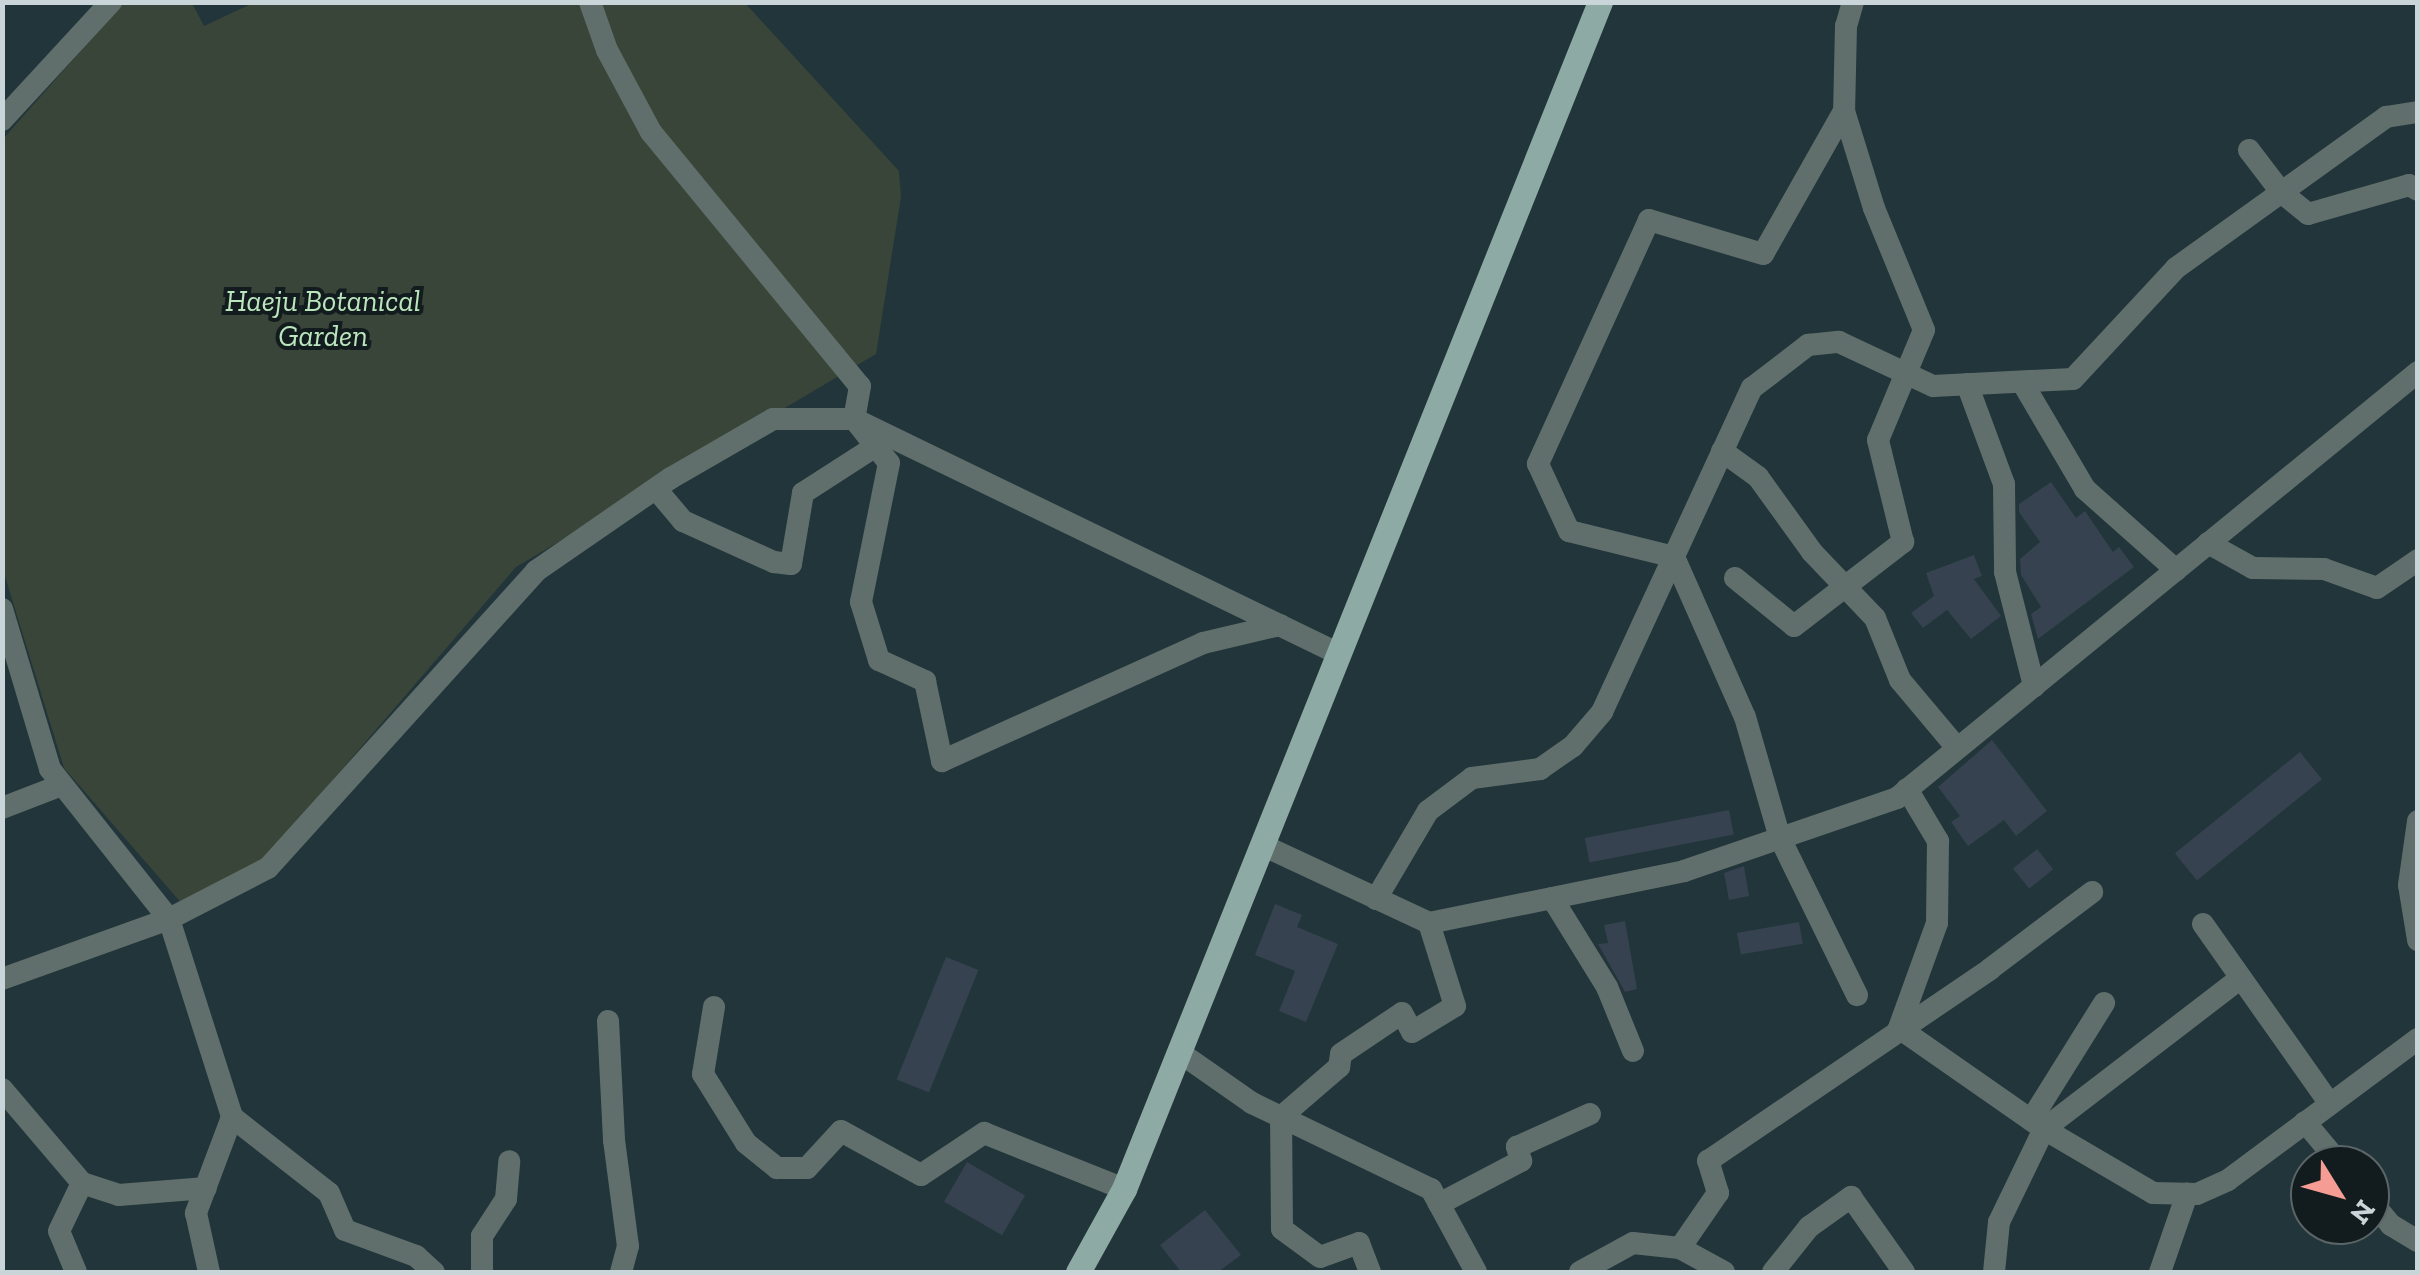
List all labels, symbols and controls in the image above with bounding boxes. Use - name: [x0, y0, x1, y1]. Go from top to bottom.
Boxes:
- park label: Haeju Botanical Garden: [225, 283, 421, 354]
- north arrow: [2290, 1145, 2390, 1245]
- text: N: [2343, 1194, 2382, 1231]

